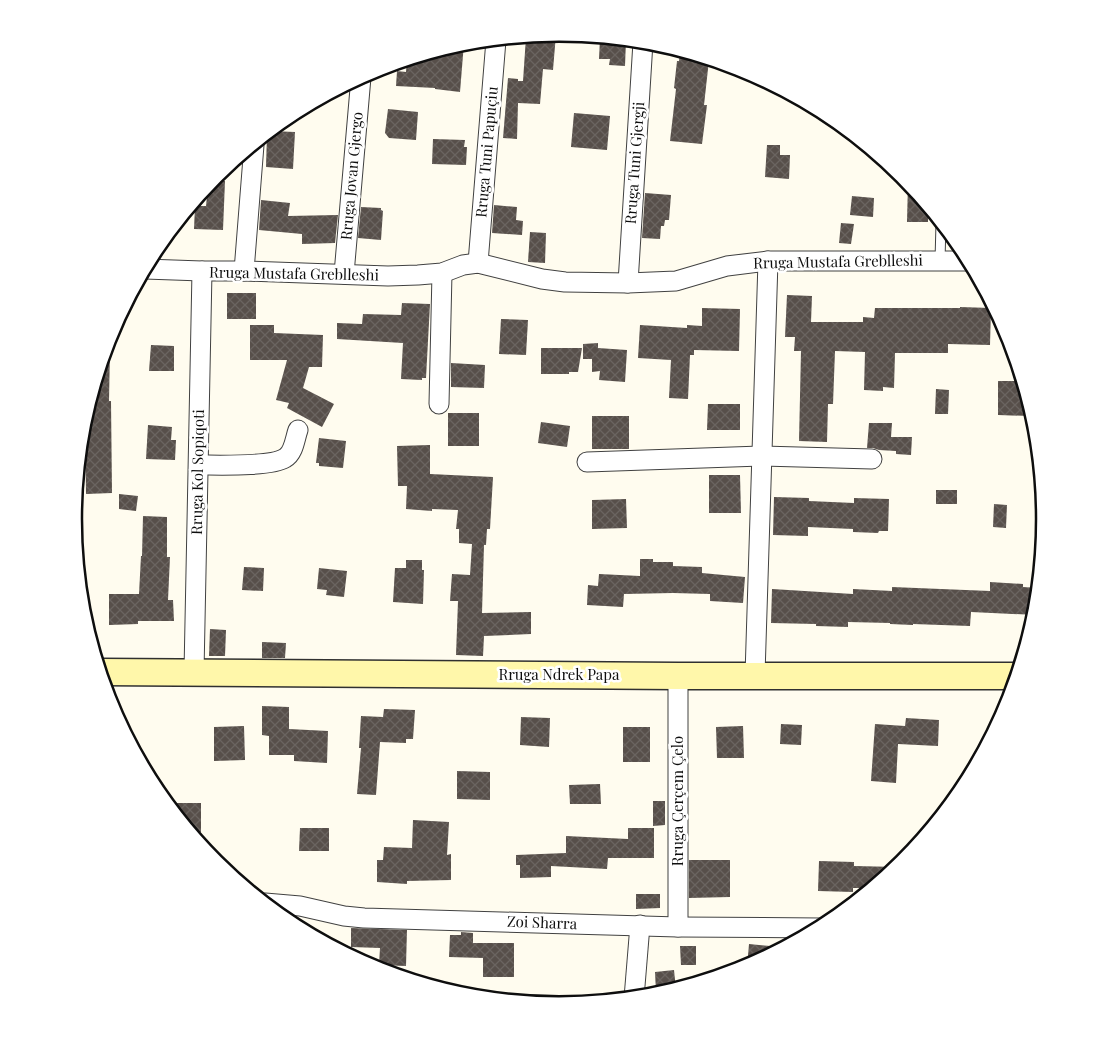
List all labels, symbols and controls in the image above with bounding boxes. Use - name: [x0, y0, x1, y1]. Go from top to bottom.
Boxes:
- street label: Rruga Tuni Papuçiu: [470, 85, 502, 218]
- street label: Rruga Tuni Gjergji: [620, 100, 648, 225]
- street label: Rruga Jovan Gjergo: [335, 111, 367, 241]
- street label: Rruga Mustafa Greblleshi: [753, 250, 924, 272]
- street label: Rruga Mustafa Greblleshi: [209, 262, 380, 284]
- street label: Rruga Kol Sopiqoti: [186, 408, 208, 535]
- street label: Rruga Ndrek Papa: [498, 664, 620, 684]
- street label: Rruga Çerçem Çelo: [667, 736, 687, 866]
- street label: Zoi Sharra: [507, 911, 578, 933]

